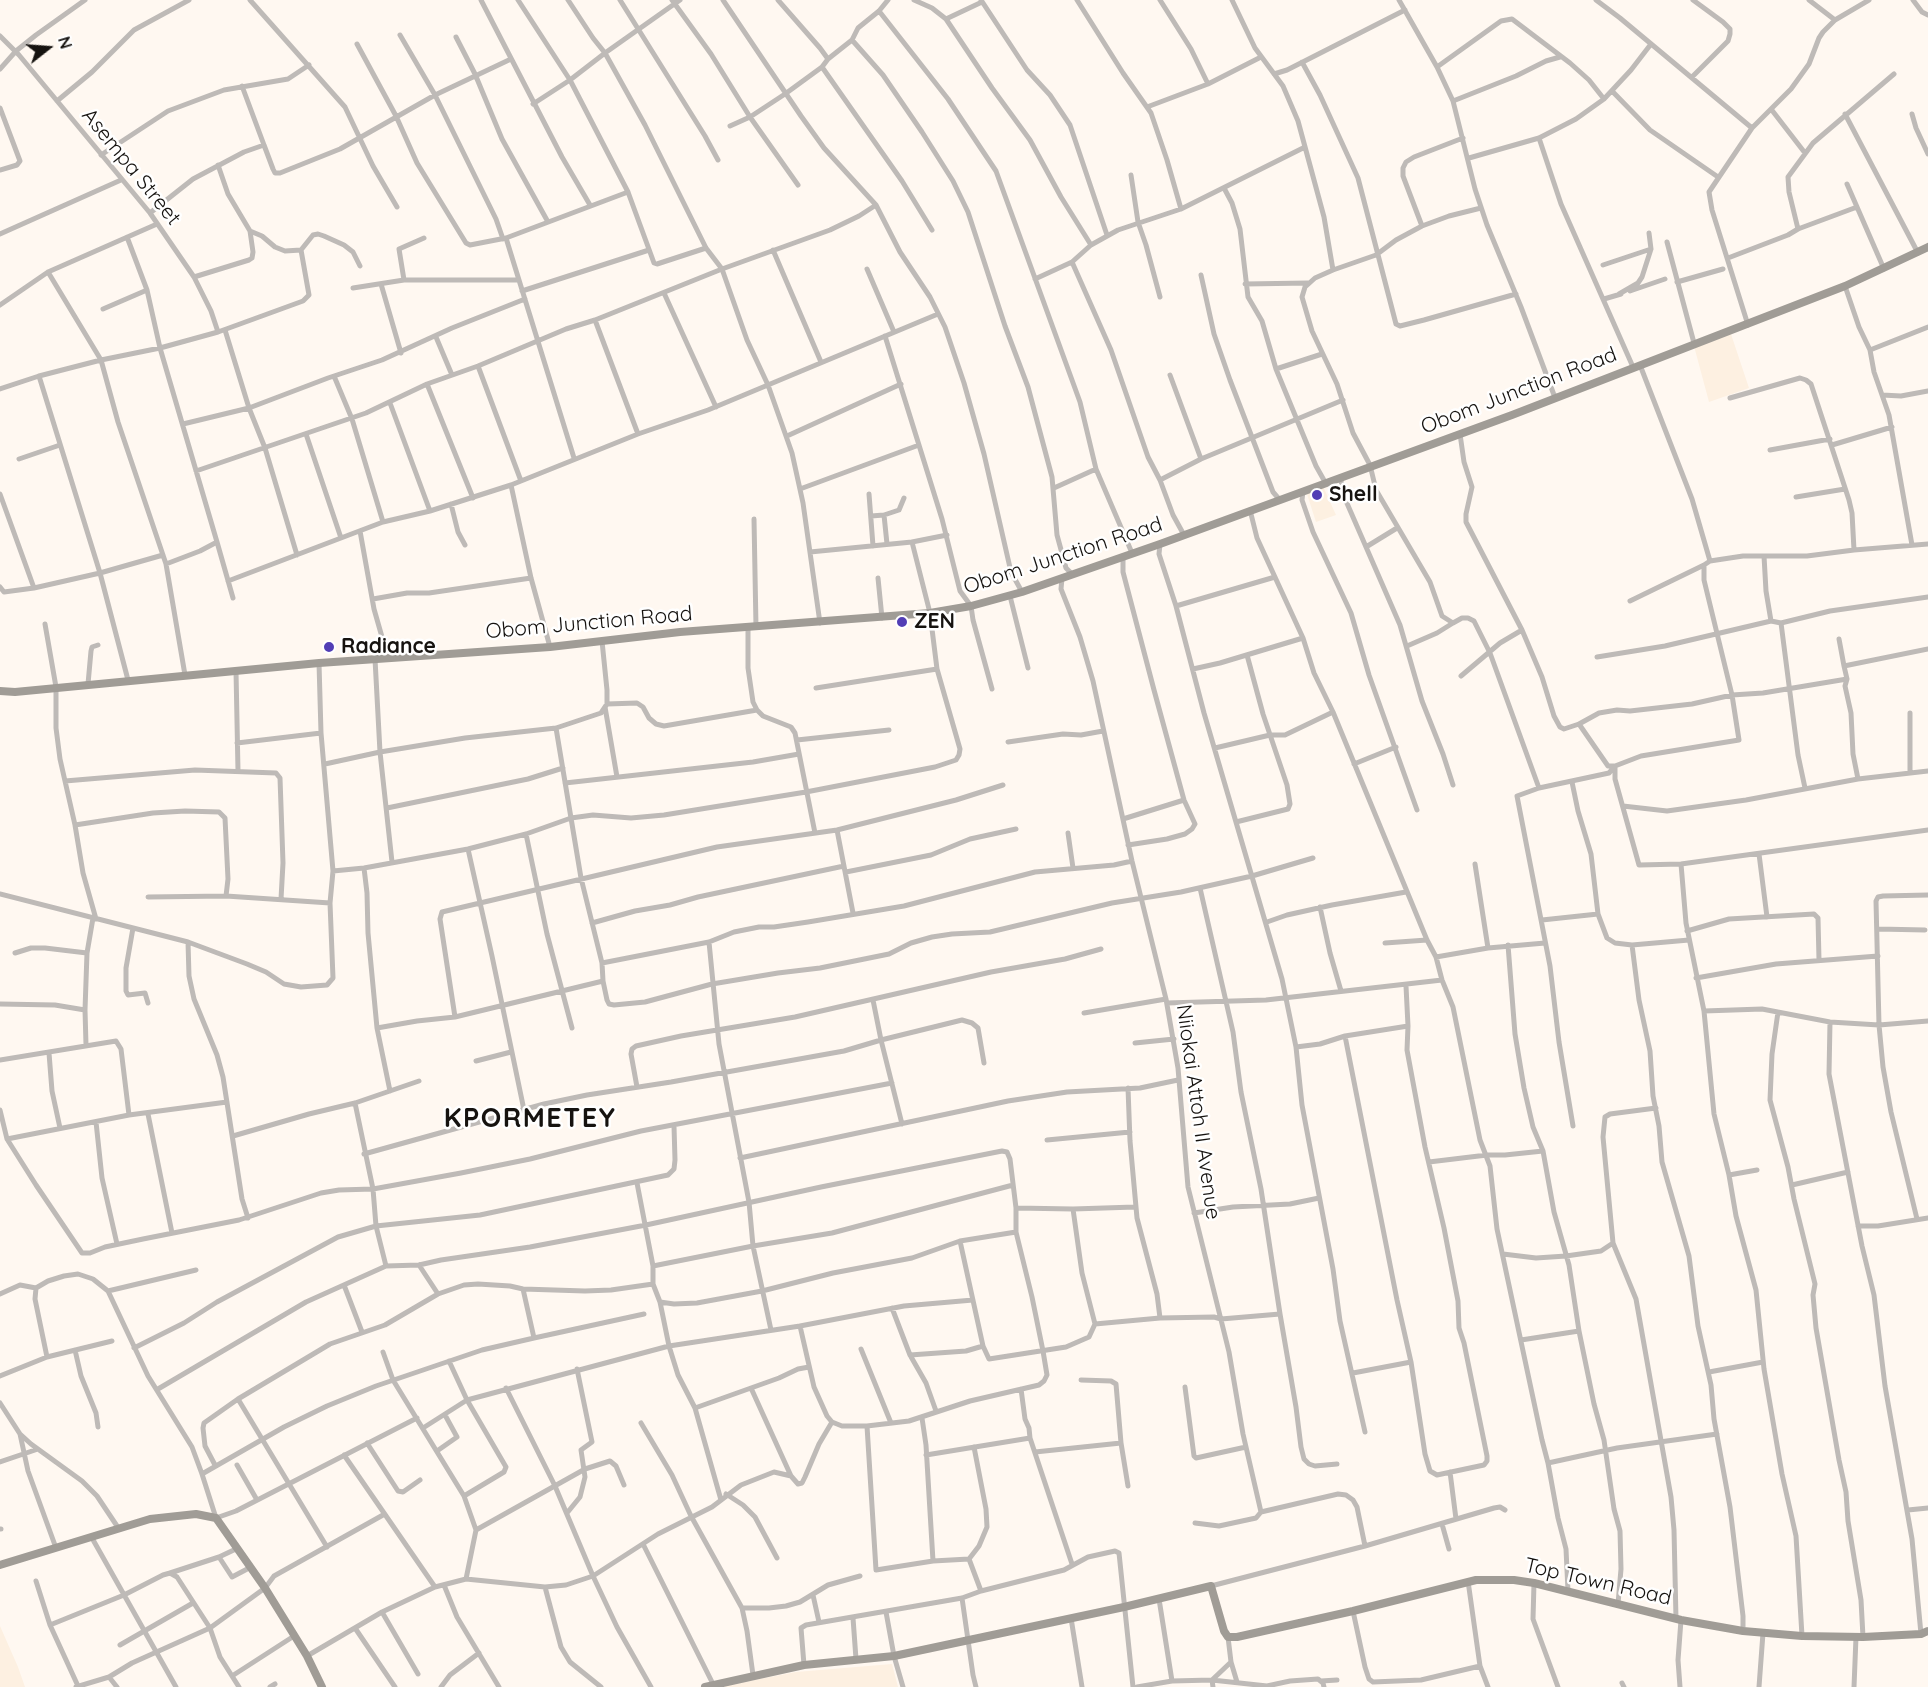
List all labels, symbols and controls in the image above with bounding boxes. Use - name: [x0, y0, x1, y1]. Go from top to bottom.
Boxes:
- north arrow: [18, 18, 78, 78]
- text: N: [54, 34, 76, 51]
- street label: Asempa Street: [76, 103, 186, 231]
- street label: Obom Junction Road: [1418, 342, 1620, 440]
- place label: Shell: [1329, 482, 1378, 508]
- marker: Shell: [1310, 488, 1324, 502]
- street label: Obom Junction Road: [960, 512, 1166, 600]
- street label: Obom Junction Road: [484, 601, 694, 645]
- place label: ZEN: [914, 609, 955, 635]
- marker: ZEN: [895, 615, 909, 629]
- place label: Radiance: [341, 634, 436, 660]
- marker: Radiance: [322, 640, 336, 654]
- street label: Niiokai Attoh II Avenue: [1170, 1003, 1226, 1221]
- district label: KPORMETEY: [444, 1103, 616, 1135]
- street label: Top Town Road: [1522, 1553, 1674, 1611]

